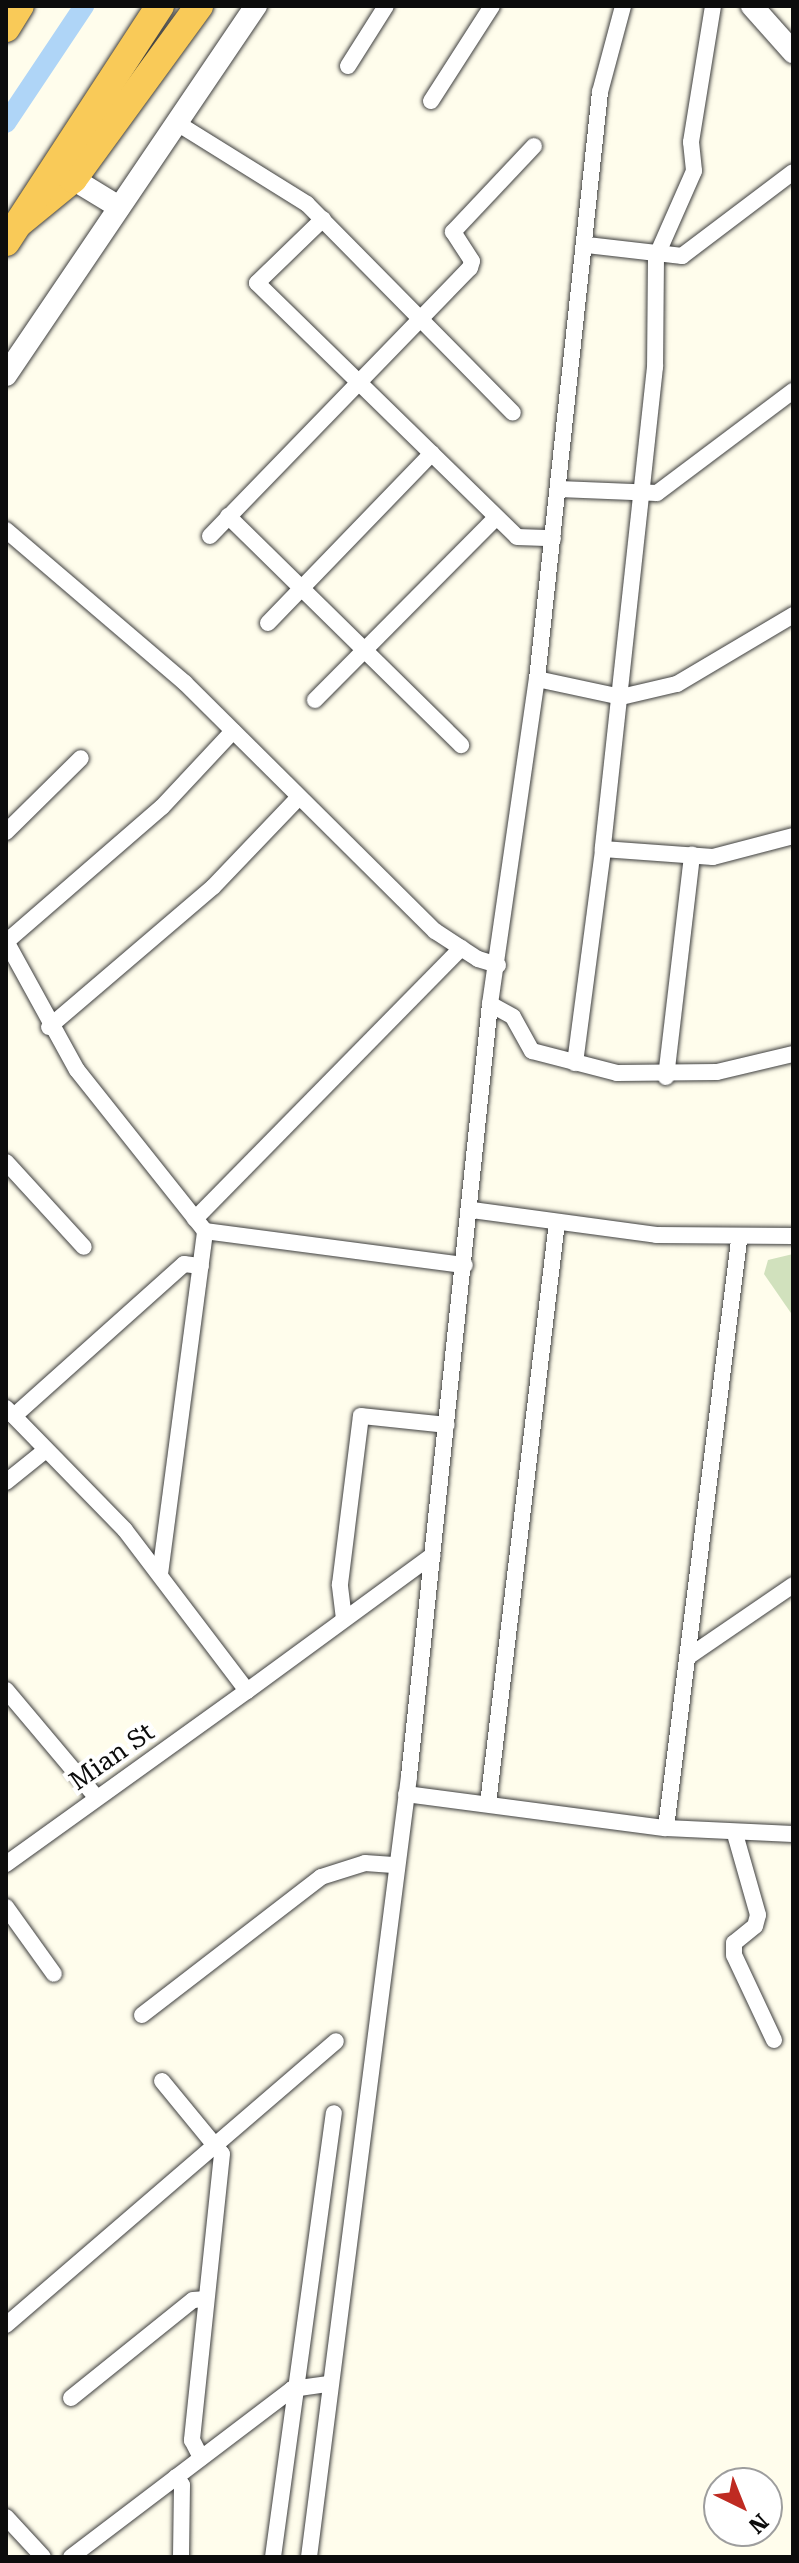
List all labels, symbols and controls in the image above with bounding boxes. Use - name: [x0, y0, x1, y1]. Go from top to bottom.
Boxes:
- street label: Mian St: [64, 1717, 160, 1797]
- north arrow: [703, 2467, 783, 2547]
- text: N: [744, 2509, 773, 2538]

